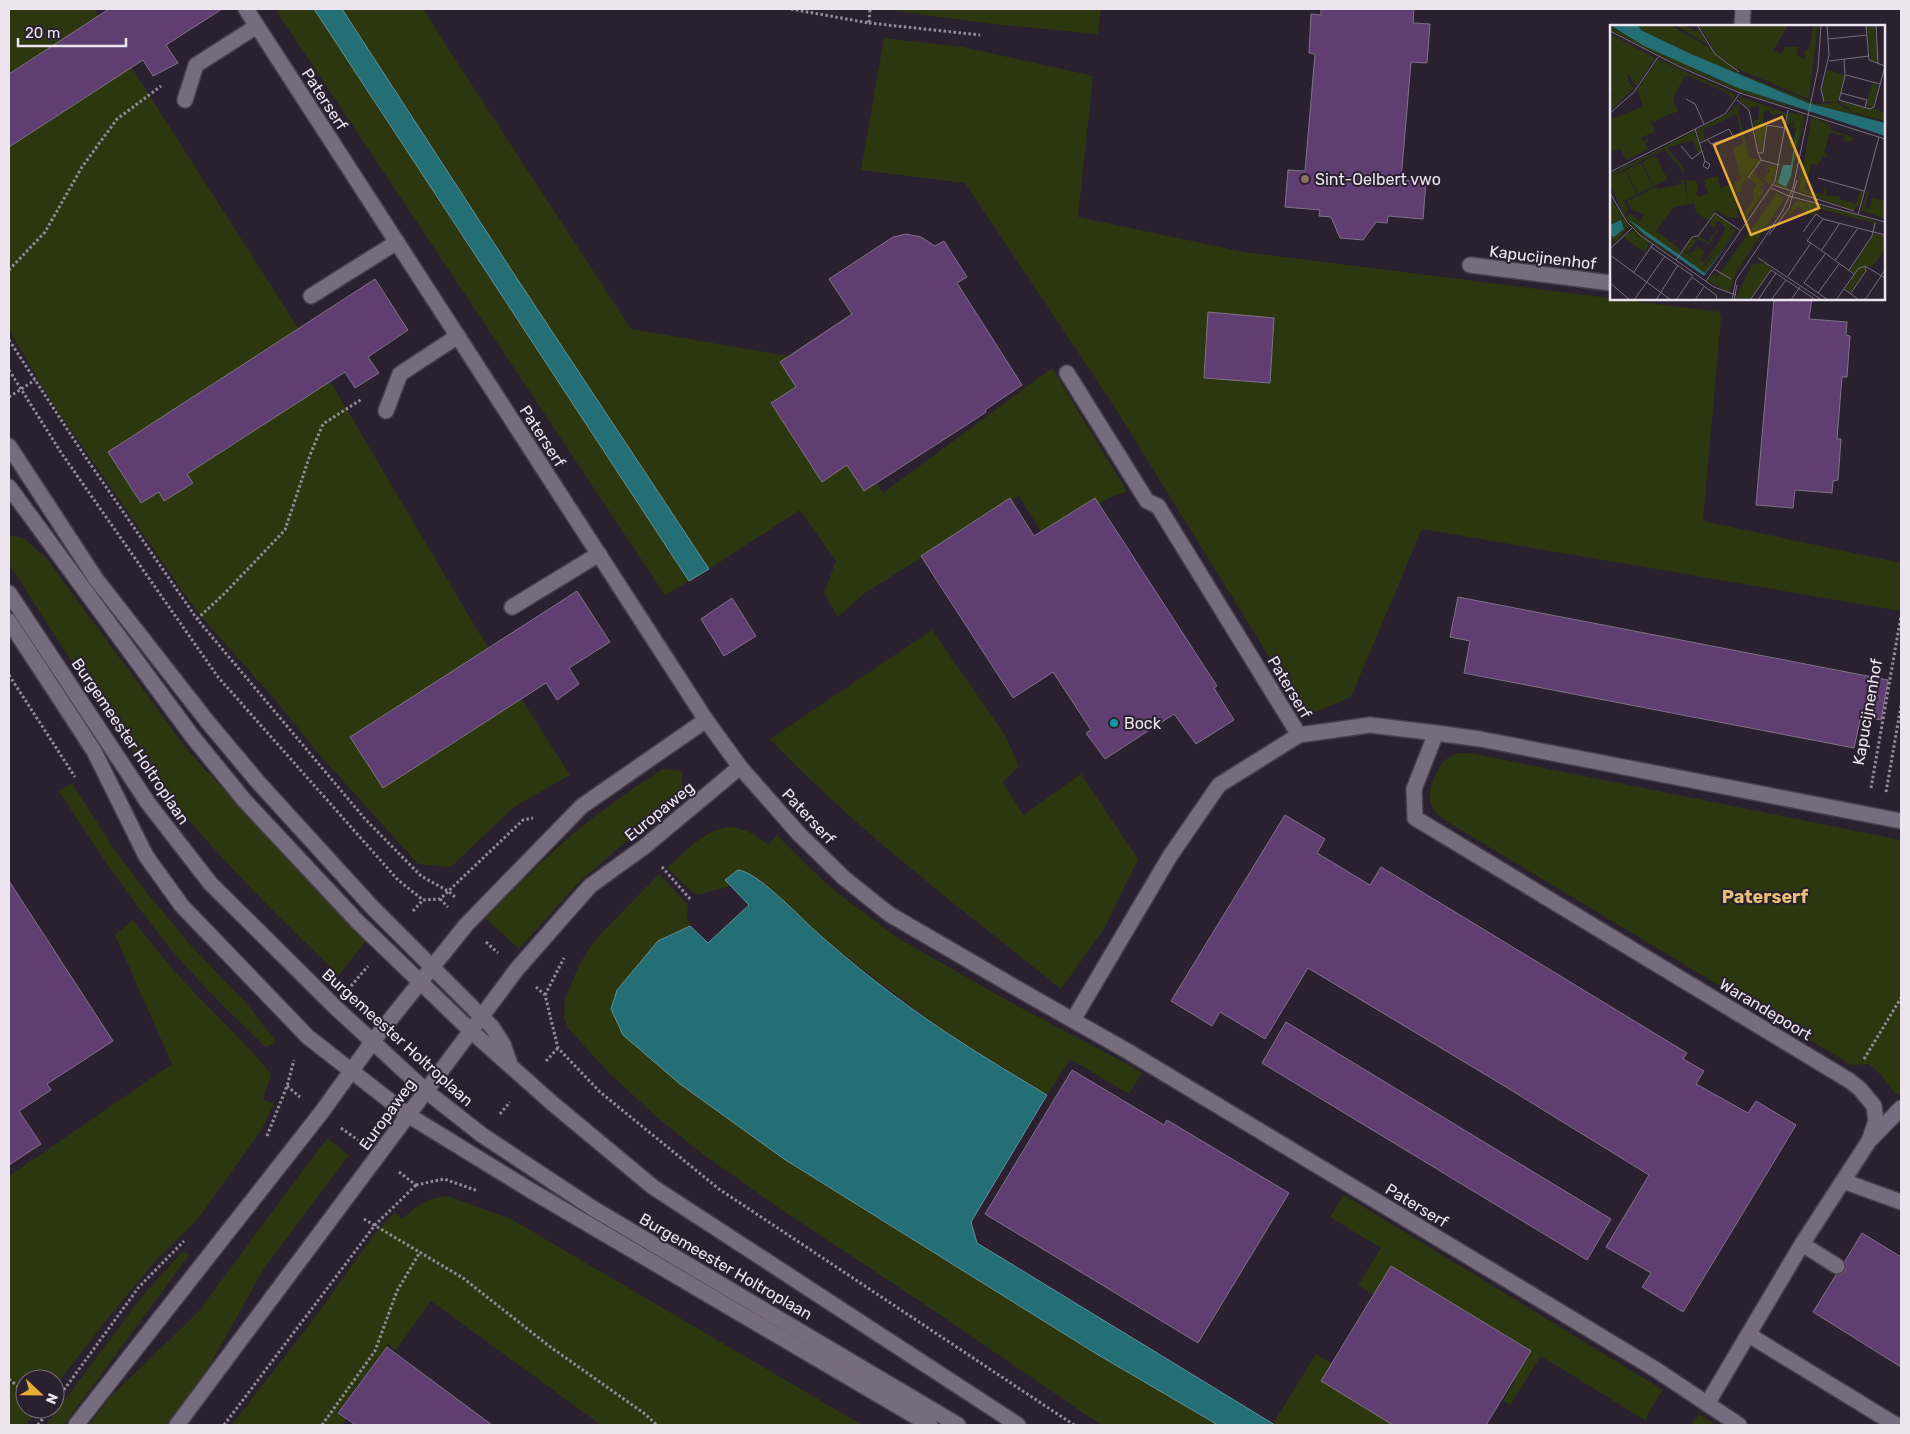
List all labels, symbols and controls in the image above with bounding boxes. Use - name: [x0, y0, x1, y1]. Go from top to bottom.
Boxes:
- scale bar: [18, 15, 125, 47]
- text: 20 m: [25, 24, 60, 42]
- inset map: [1610, 25, 1885, 300]
- street label: Paterserf: [298, 65, 352, 134]
- place label: Sint-Oelbert vwo: [1315, 170, 1441, 189]
- marker: Sint-Oelbert vwo: [1299, 173, 1311, 185]
- street label: Kapucijnenhof: [1488, 242, 1598, 274]
- street label: Paterserf: [516, 402, 570, 471]
- street label: Paterserf: [1264, 653, 1316, 723]
- street label: Burgemeester Holtroplaan: [68, 654, 193, 828]
- street label: Kapucijnenhof: [1849, 657, 1886, 767]
- place label: Bock: [1124, 714, 1162, 733]
- marker: Bock: [1108, 717, 1120, 729]
- street label: Europaweg: [621, 778, 698, 845]
- street label: Paterserf: [778, 784, 840, 849]
- district label: Paterserf: [1722, 886, 1808, 908]
- street label: Burgemeester Holtroplaan: [318, 965, 477, 1110]
- street label: Warandepoort: [1716, 974, 1815, 1044]
- street label: Europaweg: [355, 1075, 420, 1154]
- street label: Paterserf: [1382, 1179, 1452, 1232]
- street label: Burgemeester Holtroplaan: [636, 1209, 816, 1324]
- north arrow: [15, 1369, 65, 1419]
- text: N: [42, 1391, 61, 1407]

